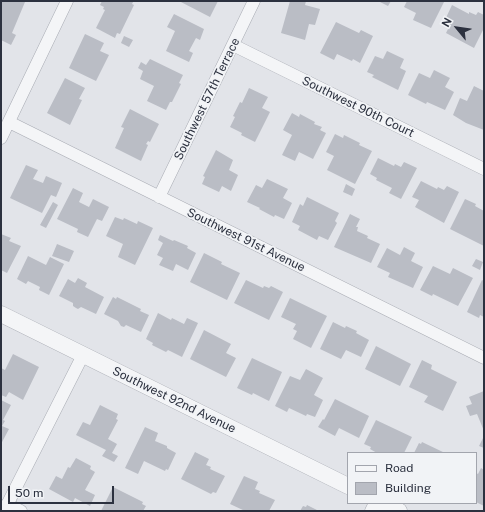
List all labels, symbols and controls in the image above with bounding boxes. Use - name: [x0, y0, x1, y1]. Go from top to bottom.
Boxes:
- north arrow: [437, 8, 477, 48]
- text: N: [439, 16, 454, 29]
- street label: Southwest 57th Terrace: [171, 36, 243, 162]
- street label: Southwest 90th Court: [299, 74, 417, 140]
- street label: Southwest 91st Avenue: [185, 205, 307, 275]
- street label: Southwest 92nd Avenue: [110, 364, 238, 436]
- legend: [347, 452, 477, 504]
- text: Road: [385, 461, 413, 475]
- scale bar: [10, 478, 116, 504]
- text: Building: [385, 481, 431, 495]
- text: 50 m: [15, 486, 43, 500]

